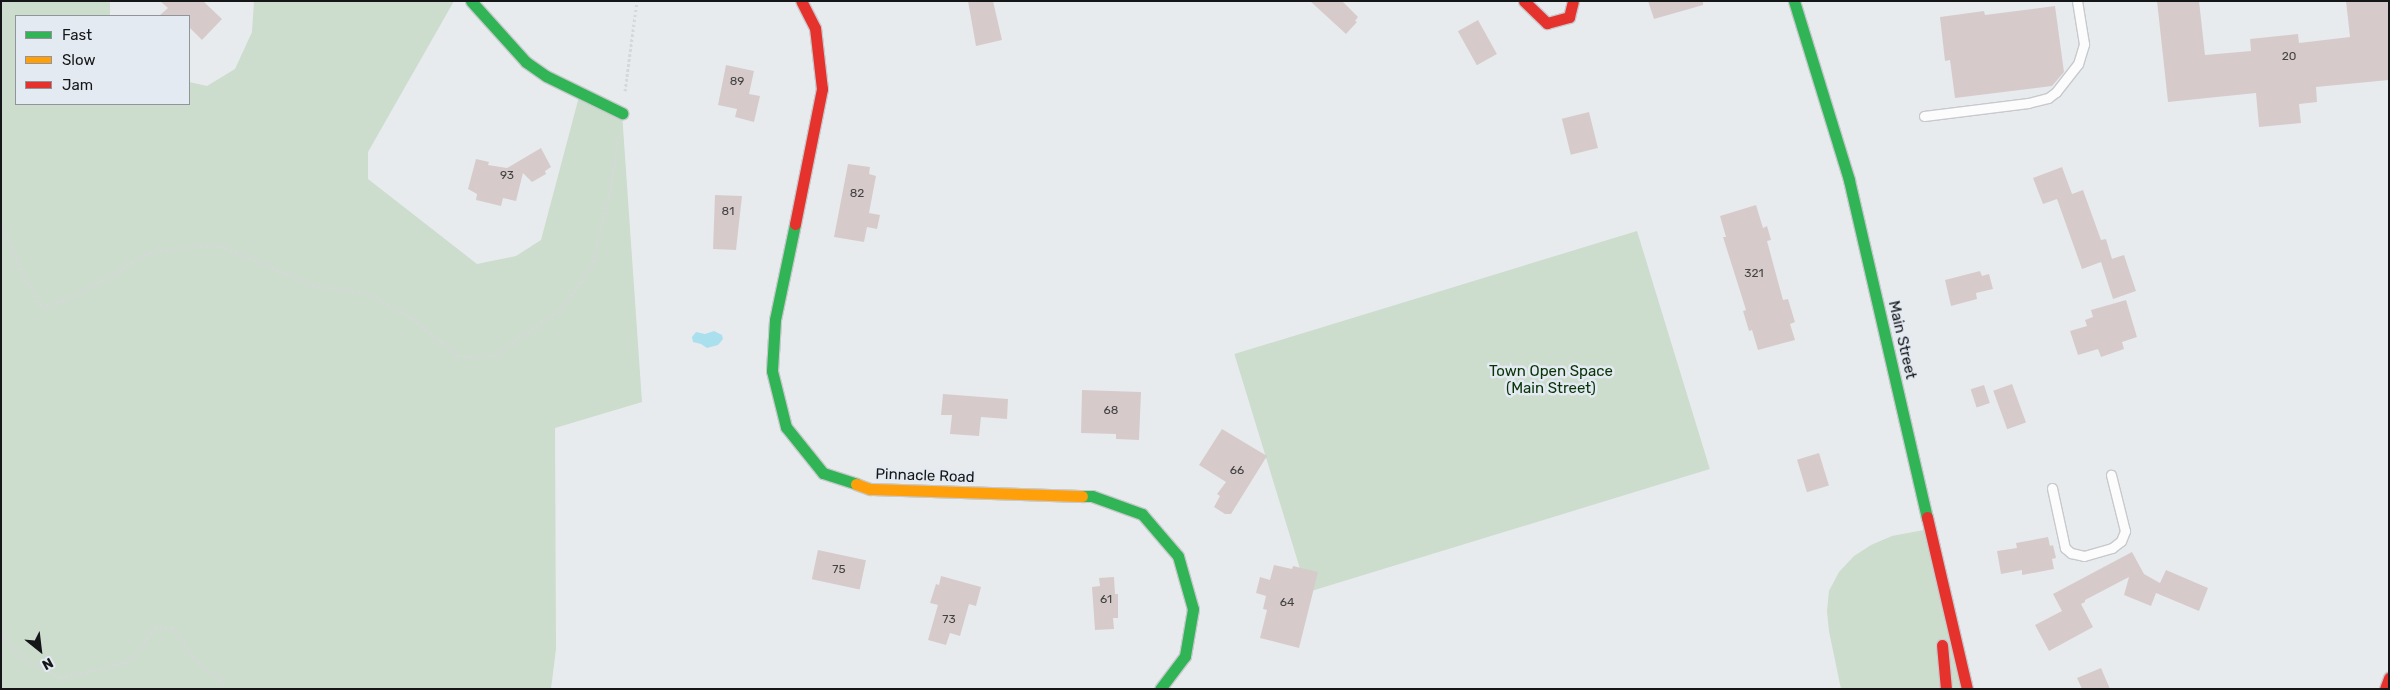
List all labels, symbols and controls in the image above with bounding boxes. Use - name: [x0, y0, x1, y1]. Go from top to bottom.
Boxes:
- legend: [15, 15, 190, 105]
- text: Fast: [62, 26, 92, 44]
- house number: 20: [2282, 50, 2296, 64]
- text: Slow: [62, 51, 95, 69]
- house number: 89: [730, 75, 744, 89]
- text: Jam: [62, 76, 93, 94]
- house number: 93: [500, 169, 514, 183]
- house number: 82: [850, 187, 864, 201]
- house number: 81: [722, 205, 734, 219]
- house number: 321: [1744, 267, 1764, 281]
- street label: Main Street: [1884, 299, 1920, 381]
- park label: Town Open Space (Main Street): [1489, 362, 1613, 397]
- house number: 68: [1104, 404, 1118, 418]
- house number: 66: [1230, 464, 1244, 478]
- street label: Pinnacle Road: [875, 465, 975, 487]
- house number: 75: [832, 563, 846, 577]
- house number: 61: [1100, 593, 1112, 607]
- house number: 64: [1280, 596, 1294, 610]
- house number: 73: [942, 613, 956, 627]
- north arrow: [15, 625, 65, 675]
- text: N: [39, 654, 56, 673]

